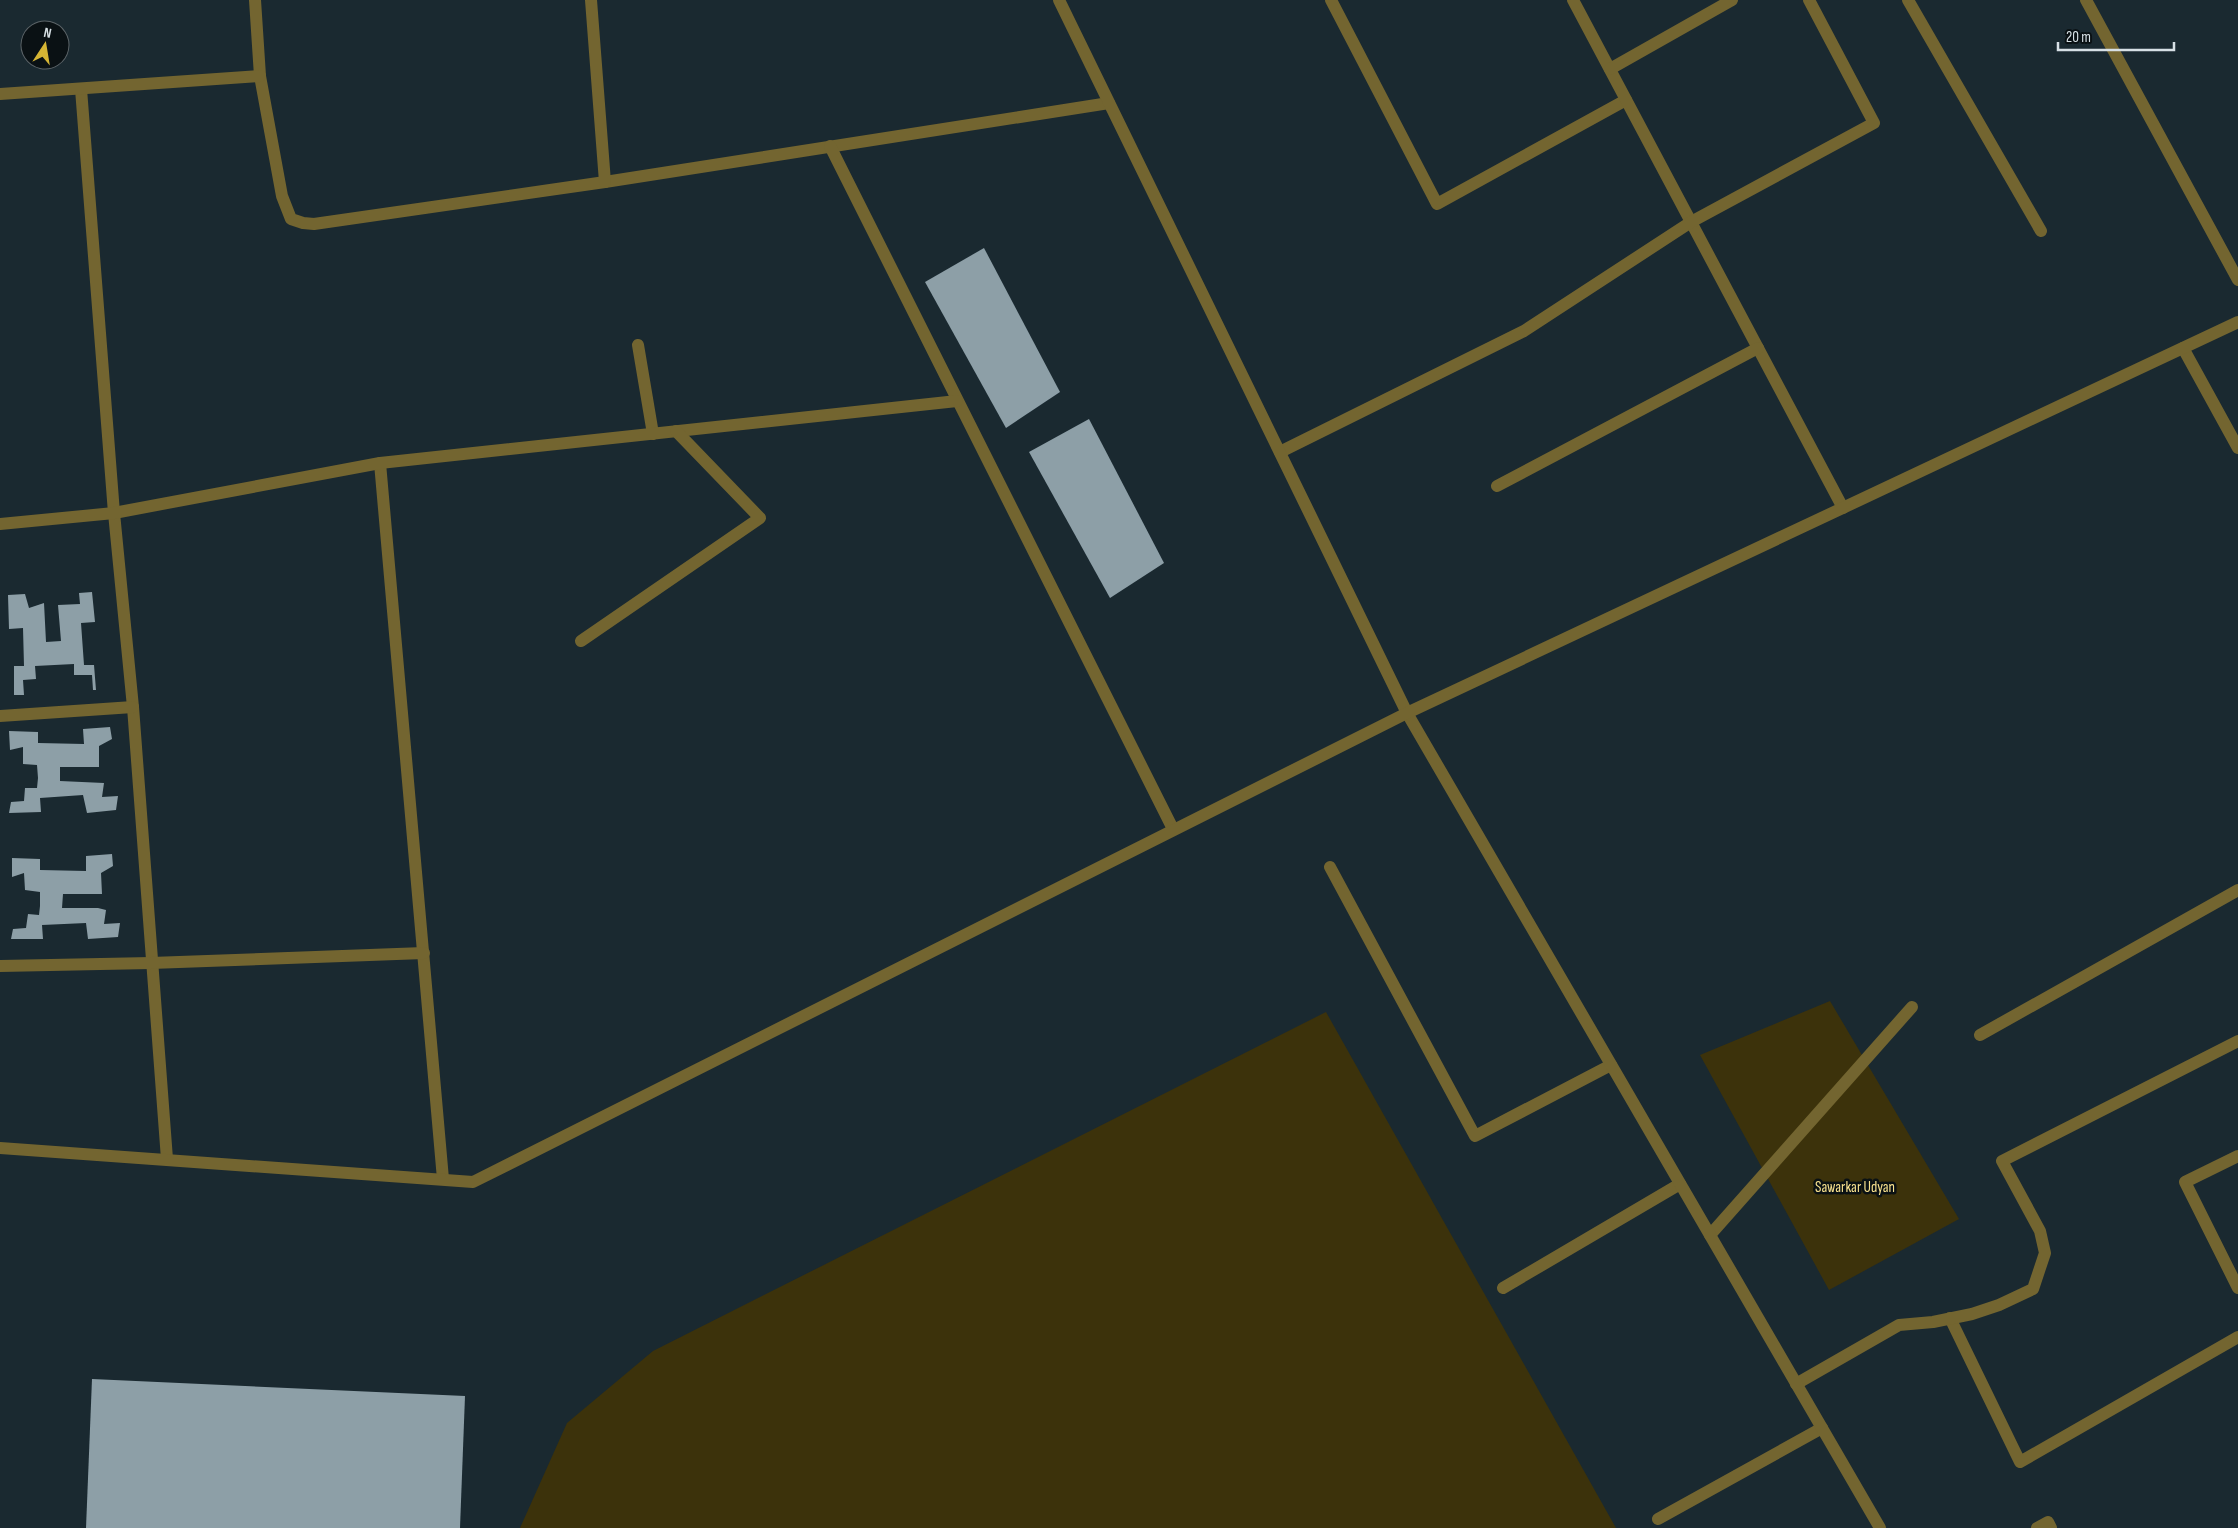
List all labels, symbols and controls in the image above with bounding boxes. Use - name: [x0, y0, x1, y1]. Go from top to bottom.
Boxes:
- north arrow: [20, 20, 70, 70]
- scale bar: [2058, 20, 2174, 52]
- text: N: [42, 24, 53, 42]
- text: 20 m: [2066, 28, 2091, 47]
- park label: Sawarkar Udyan: [1815, 1178, 1895, 1197]

